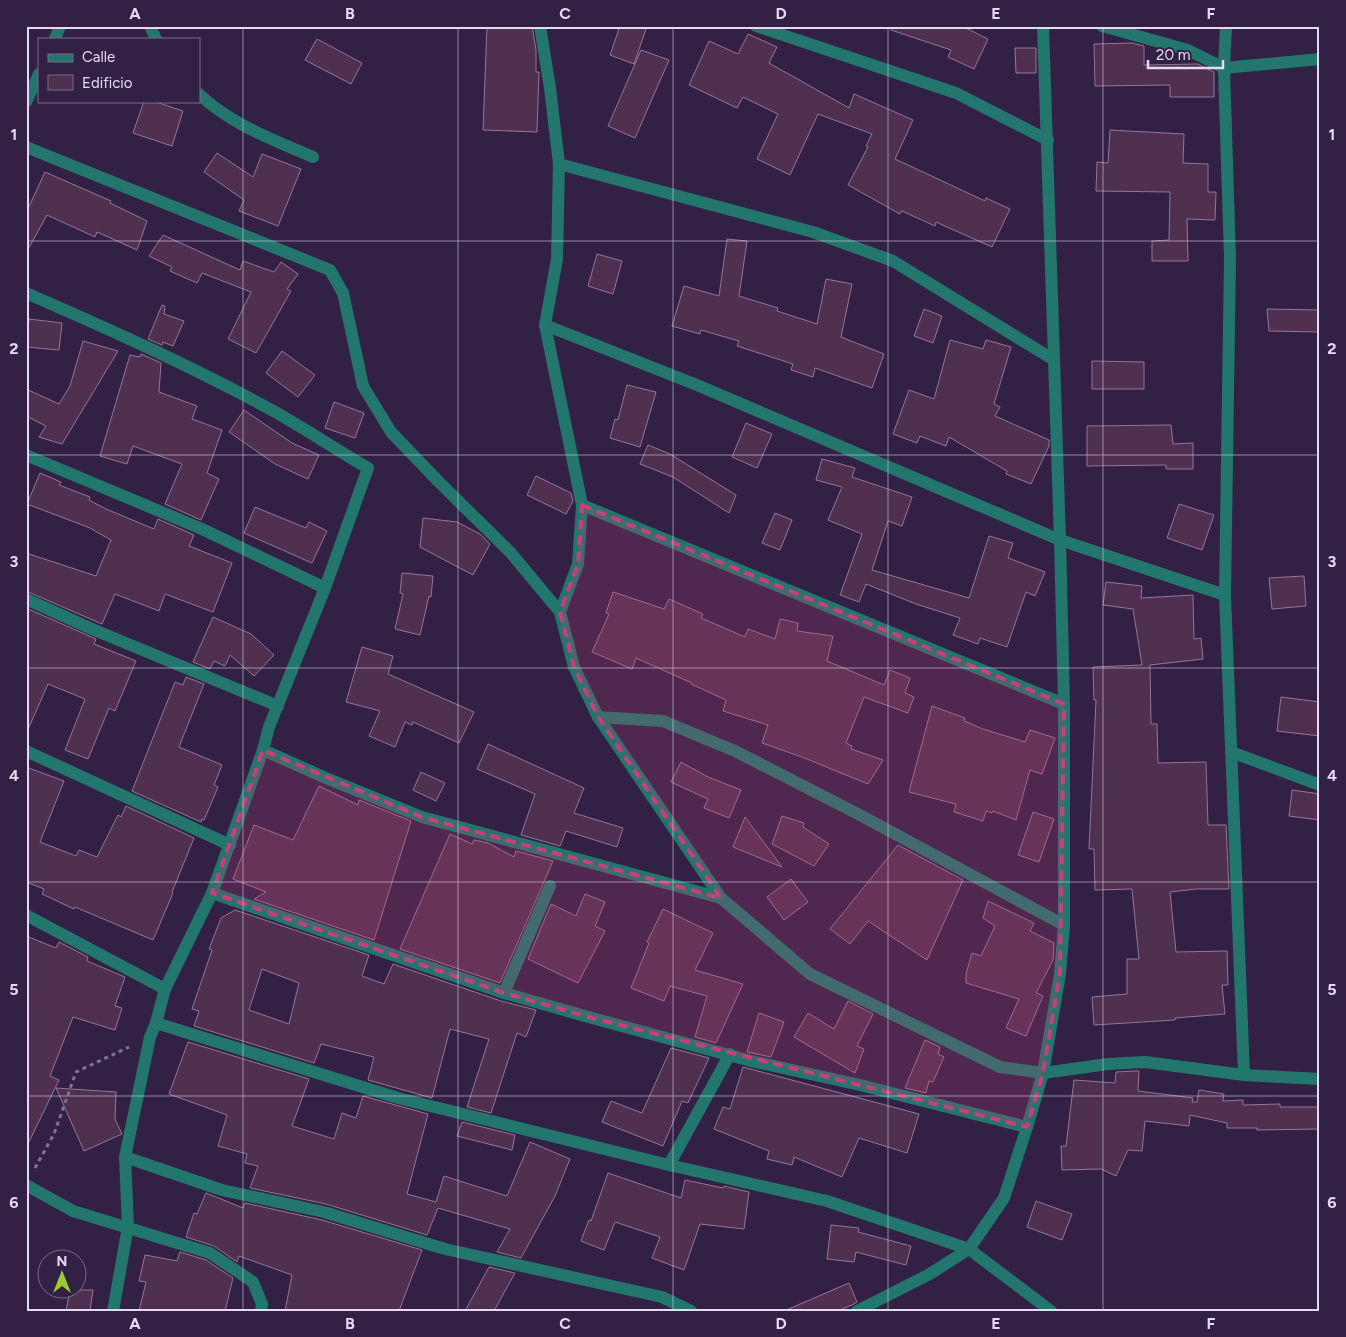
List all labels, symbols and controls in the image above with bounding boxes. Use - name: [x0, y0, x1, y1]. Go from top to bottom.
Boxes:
- text: A: [129, 4, 141, 23]
- text: B: [345, 4, 355, 23]
- text: C: [559, 4, 571, 23]
- text: D: [775, 4, 787, 23]
- text: E: [991, 4, 1001, 23]
- text: F: [1207, 4, 1216, 23]
- legend: [38, 38, 200, 102]
- scale bar: [1148, 38, 1224, 70]
- text: 20 m: [1156, 46, 1190, 64]
- text: Calle: [82, 48, 115, 66]
- text: Edificio: [82, 74, 133, 92]
- text: 1: [11, 125, 17, 144]
- text: 1: [1329, 125, 1335, 144]
- text: 2: [9, 339, 19, 358]
- text: 2: [1327, 339, 1337, 358]
- text: 3: [10, 552, 19, 571]
- text: 3: [1328, 552, 1337, 571]
- text: 4: [9, 766, 19, 785]
- text: 4: [1327, 766, 1337, 785]
- text: 5: [9, 980, 19, 999]
- text: 5: [1327, 980, 1337, 999]
- text: 6: [9, 1193, 19, 1212]
- text: 6: [1327, 1193, 1337, 1212]
- north arrow: [38, 1250, 88, 1300]
- text: N: [57, 1253, 67, 1270]
- text: A: [129, 1314, 141, 1333]
- text: B: [345, 1314, 355, 1333]
- text: C: [559, 1314, 571, 1333]
- text: D: [775, 1314, 787, 1333]
- text: E: [991, 1314, 1001, 1333]
- text: F: [1207, 1314, 1216, 1333]

